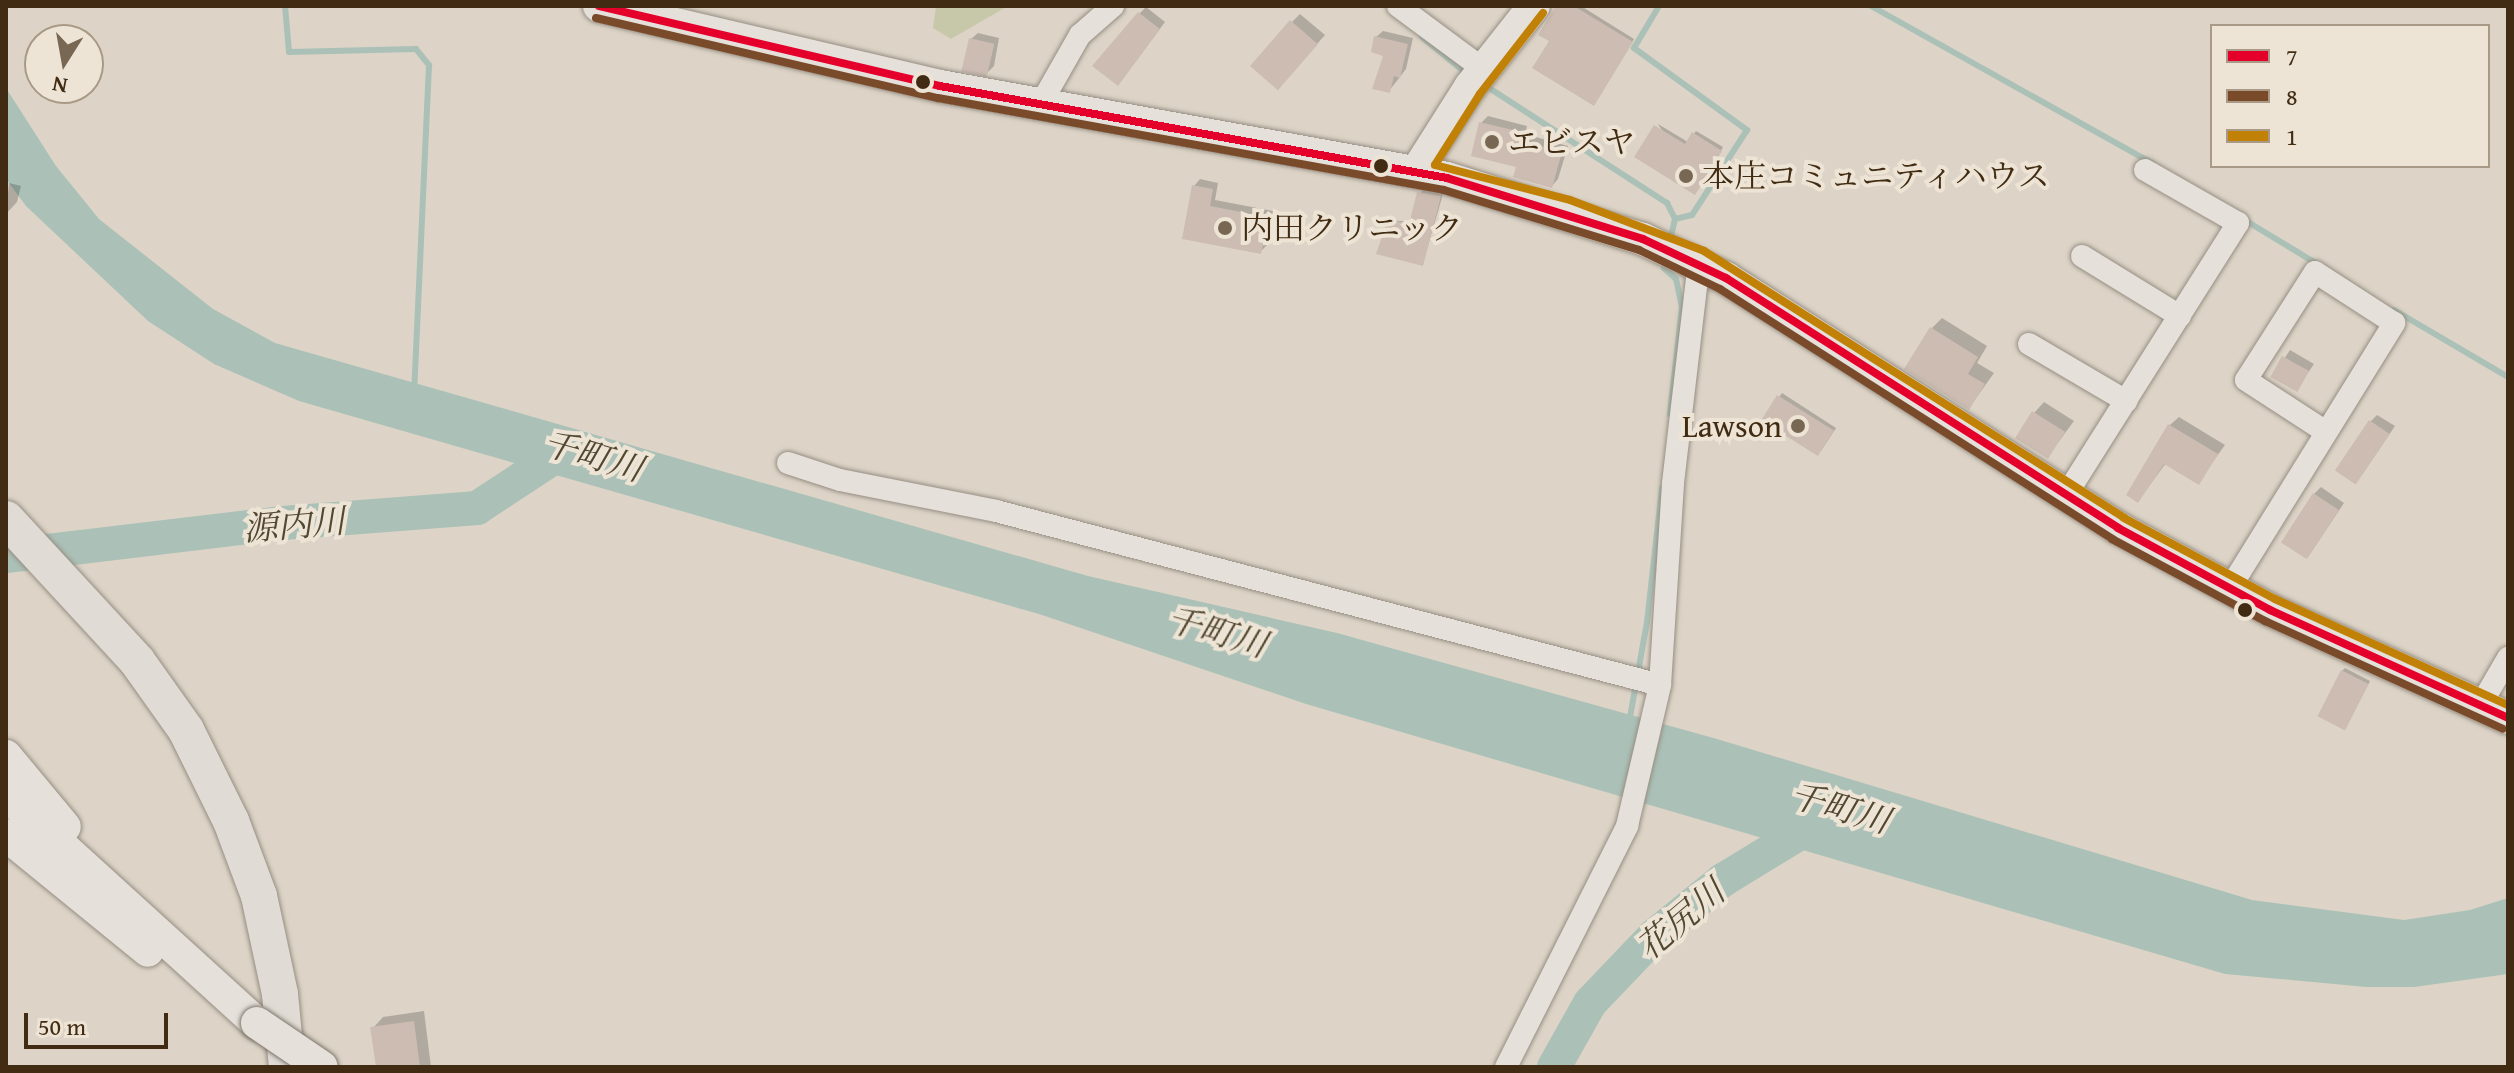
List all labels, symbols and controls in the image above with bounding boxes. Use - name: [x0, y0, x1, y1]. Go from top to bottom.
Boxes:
- north arrow: [24, 24, 104, 104]
- legend: [2210, 24, 2490, 168]
- text: 7: [2286, 39, 2298, 74]
- text: N: [50, 68, 70, 103]
- unlabelled marker: [915, 74, 931, 90]
- text: 8: [2286, 79, 2298, 114]
- text: 1: [2286, 119, 2298, 154]
- place label: エビスヤ: [1508, 123, 1636, 161]
- marker: エビスヤ: [1483, 133, 1501, 151]
- place label: 本庄コミュニティハウス: [1702, 157, 2054, 195]
- unlabelled marker: [1373, 158, 1389, 174]
- marker: 本庄コミュニティハウス: [1677, 167, 1695, 185]
- place label: 内田クリニック: [1241, 209, 1465, 247]
- marker: 内田クリニック: [1216, 219, 1234, 237]
- place label: Lawson: [1682, 407, 1782, 445]
- marker: Lawson: [1789, 417, 1807, 435]
- water label: 千町川: [538, 421, 648, 489]
- water label: 源内川: [241, 499, 347, 549]
- water label: 千町川: [1162, 597, 1272, 665]
- unlabelled marker: [2237, 602, 2253, 618]
- water label: 千町川: [1785, 773, 1895, 841]
- water label: 花尻川: [1628, 871, 1732, 967]
- scale bar: [28, 997, 172, 1047]
- text: 50 m: [38, 1009, 86, 1044]

